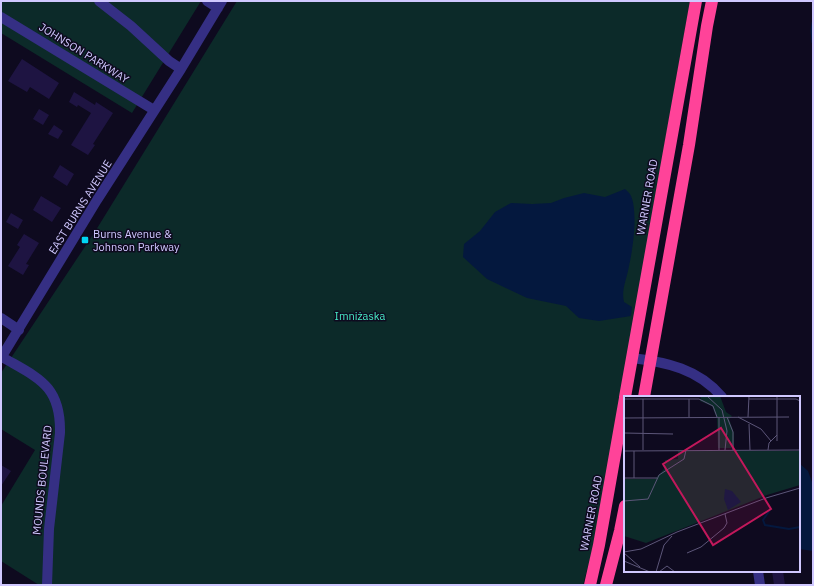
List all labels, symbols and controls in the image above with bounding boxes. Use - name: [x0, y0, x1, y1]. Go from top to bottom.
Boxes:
- street label: JOHNSON PARKWAY: [36, 20, 132, 87]
- street label: EAST BURNS AVENUE: [45, 157, 115, 257]
- street label: WARNER ROAD: [633, 158, 661, 236]
- place label: Burns Avenue & Johnson Parkway: [93, 227, 180, 254]
- marker: Burns Avenue & Johnson Parkway: [80, 235, 90, 245]
- park label: Imniżaska: [335, 309, 386, 323]
- inset map: [624, 396, 800, 572]
- street label: MOUNDS BOULEVARD: [29, 424, 55, 536]
- street label: WARNER ROAD: [577, 474, 605, 552]

